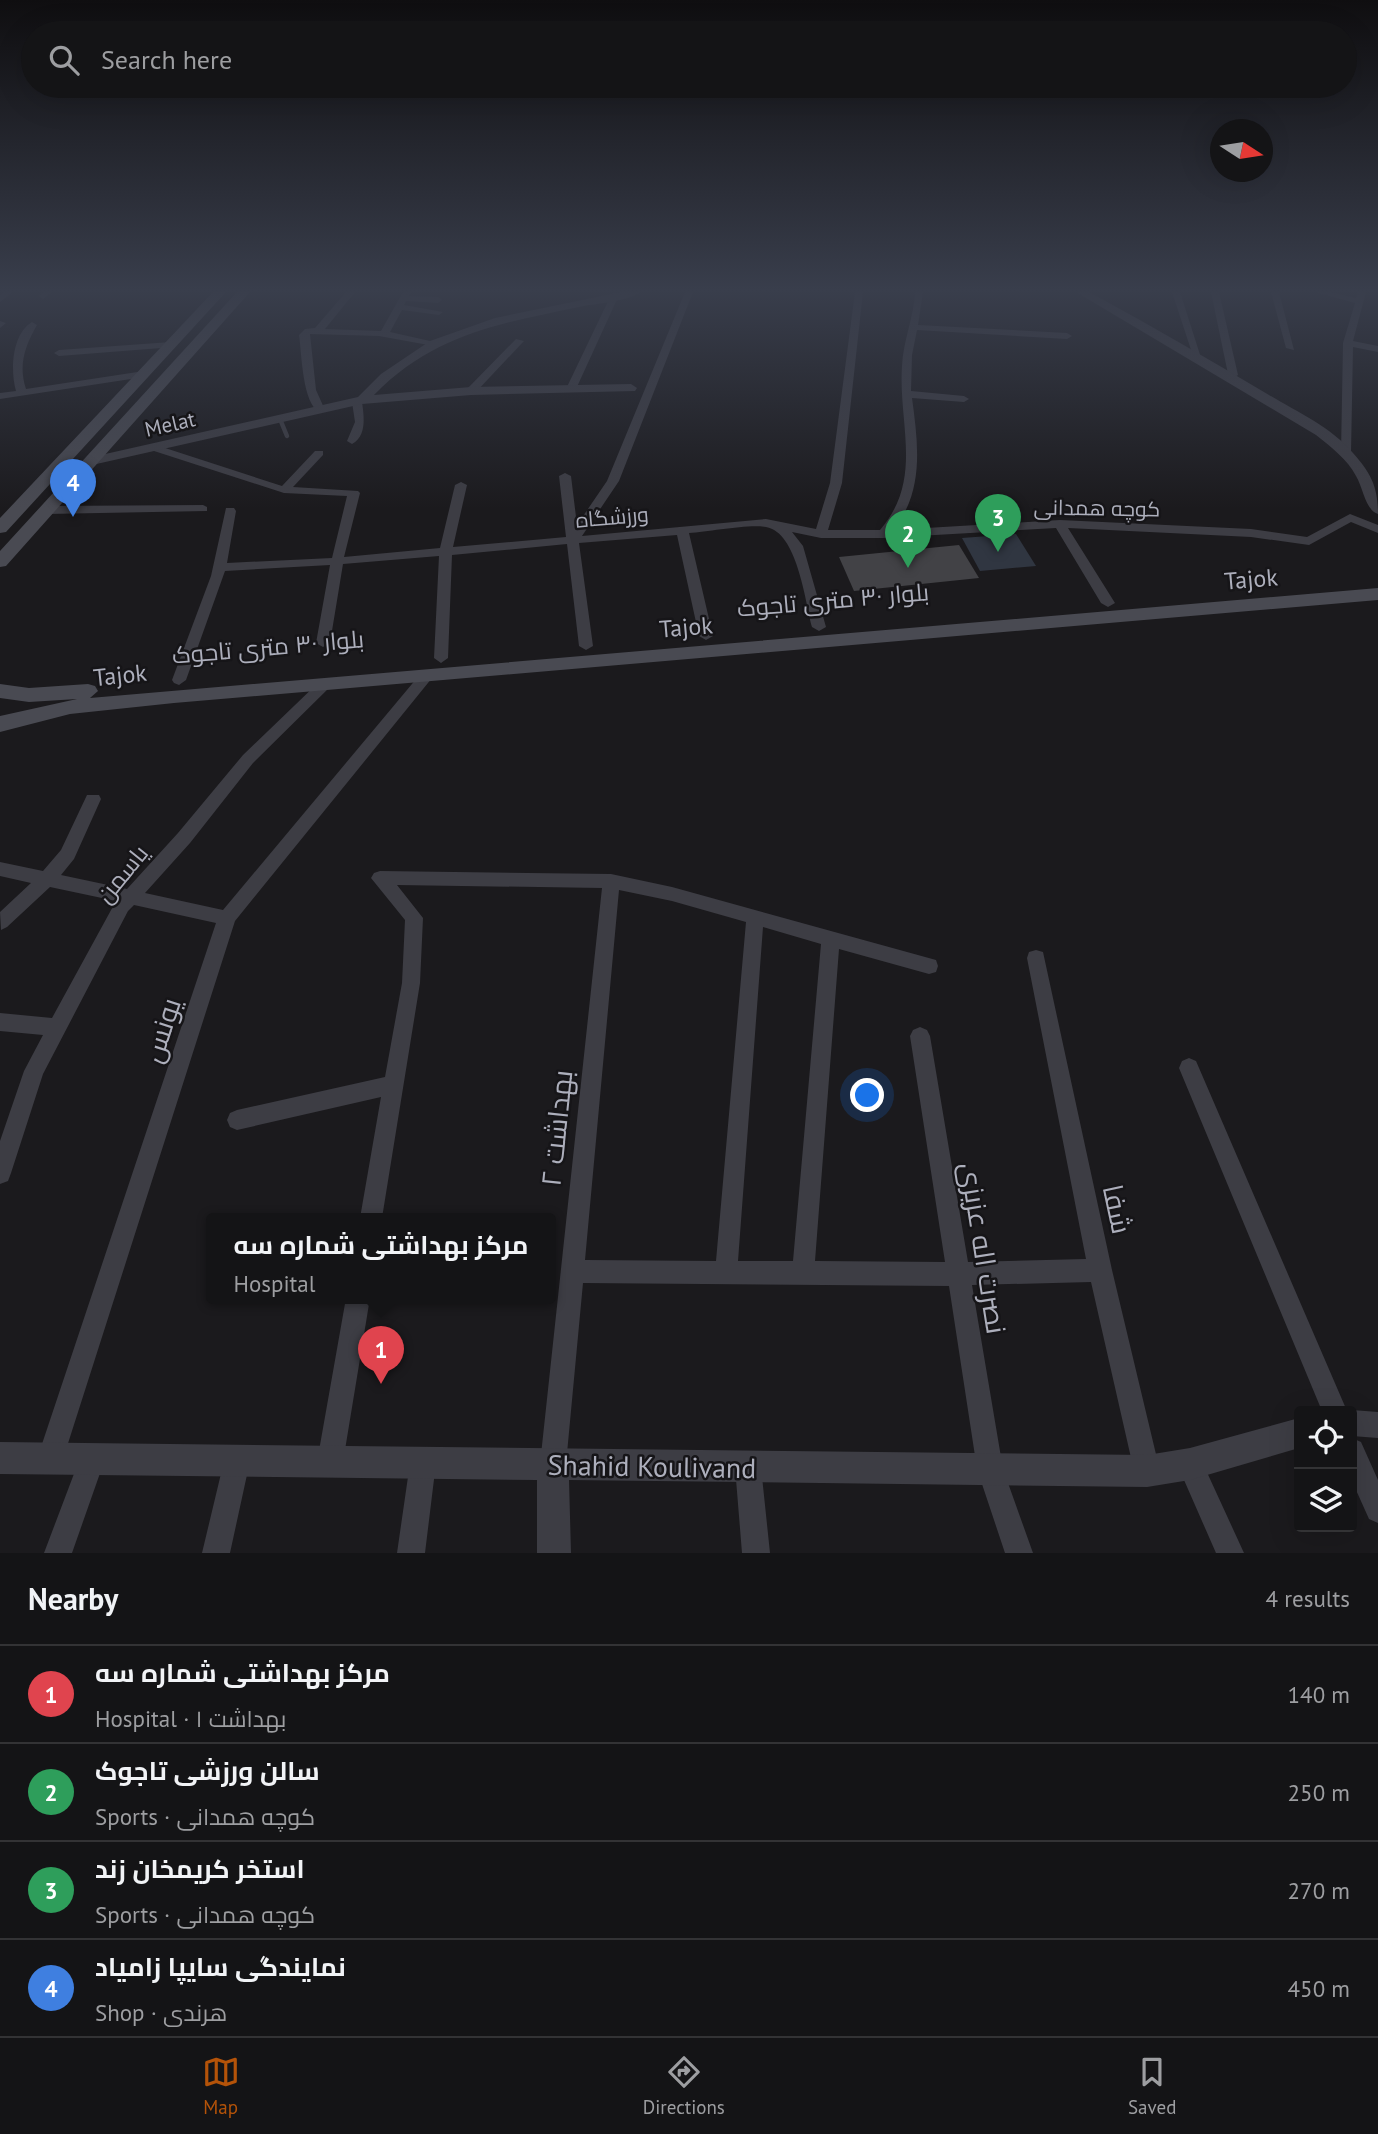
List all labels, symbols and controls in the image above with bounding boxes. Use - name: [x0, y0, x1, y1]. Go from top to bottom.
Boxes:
- search box: [21, 21, 1357, 98]
- icon: search: [45, 41, 83, 79]
- text: Search here: [101, 43, 232, 76]
- north arrow: [1210, 119, 1273, 182]
- street label: Melat: [142, 405, 198, 443]
- pin: 4: [50, 459, 96, 517]
- street label: کوچه همدانی: [1033, 493, 1161, 524]
- pin: 3: [975, 494, 1021, 552]
- street label: ورزشگاه: [574, 500, 650, 534]
- pin: 2: [885, 510, 931, 568]
- street label: Tajok: [1223, 561, 1279, 597]
- street label: بلوار ۳۰ متری تاجوک: [736, 576, 930, 624]
- street label: Tajok: [658, 609, 714, 645]
- street label: بلوار ۳۰ متری تاجوک: [171, 623, 365, 671]
- street label: Tajok: [92, 657, 149, 693]
- street label: یاسمن: [89, 838, 155, 910]
- street label: یونس: [133, 992, 189, 1067]
- street label: بهداشت ۲: [531, 1068, 581, 1188]
- your location: [850, 1078, 884, 1112]
- street label: نصرت اله عزیزی: [952, 1160, 1016, 1336]
- street label: شفا: [1095, 1181, 1141, 1237]
- popup: [206, 1213, 556, 1304]
- text: مرکز بهداشتی شماره سه: [234, 1228, 529, 1261]
- text: Hospital: [234, 1269, 316, 1298]
- pin: 1: [358, 1326, 404, 1384]
- map controls: [1294, 1406, 1357, 1532]
- button: locate: [1294, 1406, 1357, 1469]
- street label: Shahid Koulivand: [547, 1446, 757, 1486]
- button: layers: [1294, 1469, 1357, 1532]
- text: Nearby: [28, 1579, 118, 1618]
- text: 4 results: [1266, 1584, 1350, 1613]
- text: مرکز بهداشتی شماره سه: [95, 1656, 390, 1689]
- text: 1: [44, 1680, 58, 1709]
- text: 140 m: [1288, 1680, 1350, 1709]
- text: Hospital · بهداشت ۱: [95, 1704, 286, 1733]
- text: سالن ورزشی تاجوک: [95, 1754, 320, 1787]
- text: 2: [44, 1778, 58, 1807]
- text: 250 m: [1288, 1778, 1350, 1807]
- text: Sports · کوچه همدانی: [95, 1802, 315, 1831]
- text: استخر کریمخان زند: [95, 1852, 305, 1885]
- text: 3: [44, 1876, 58, 1905]
- text: 270 m: [1288, 1876, 1350, 1905]
- text: Sports · کوچه همدانی: [95, 1900, 315, 1929]
- text: نمایندگی سایپا زامیاد: [95, 1950, 346, 1983]
- text: 4: [44, 1974, 58, 2003]
- text: 450 m: [1288, 1974, 1350, 2003]
- text: Shop · هرندی: [95, 1998, 227, 2027]
- tab: Map: [202, 2053, 240, 2119]
- tab: Directions: [643, 2053, 725, 2119]
- tab: Saved: [1128, 2053, 1176, 2119]

